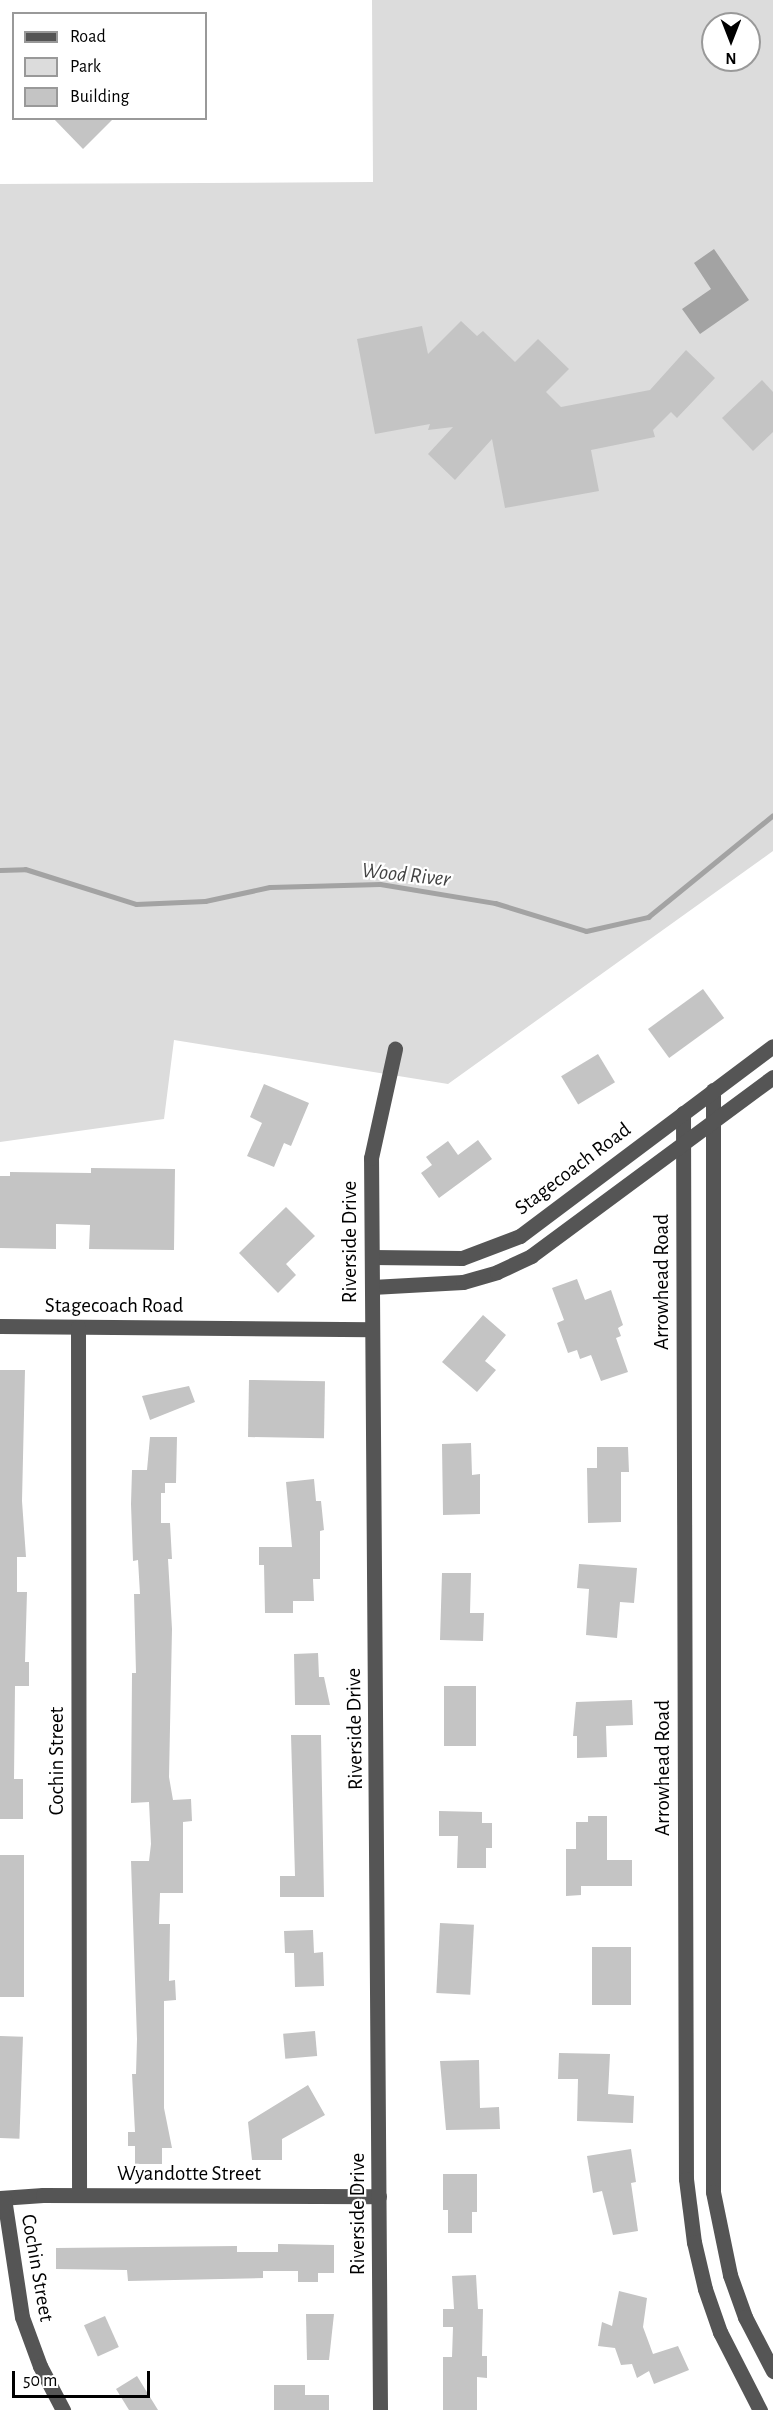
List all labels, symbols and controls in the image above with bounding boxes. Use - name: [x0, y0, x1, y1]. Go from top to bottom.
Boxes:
- legend: [12, 12, 207, 120]
- north arrow: [701, 12, 761, 72]
- text: Road: [70, 28, 106, 46]
- text: N: [725, 50, 737, 66]
- text: Park: [70, 58, 101, 76]
- text: Building: [70, 88, 129, 106]
- water label: Wood River: [360, 857, 452, 893]
- street label: Stagecoach Road: [510, 1117, 636, 1221]
- street label: Riverside Drive: [337, 1181, 363, 1303]
- street label: Arrowhead Road: [649, 1214, 675, 1350]
- street label: Stagecoach Road: [45, 1293, 183, 1319]
- street label: Riverside Drive: [341, 1668, 369, 1790]
- street label: Arrowhead Road: [650, 1700, 676, 1836]
- street label: Cochin Street: [44, 1707, 70, 1815]
- street label: Riverside Drive: [345, 2153, 371, 2275]
- street label: Wyandotte Street: [117, 2161, 261, 2187]
- street label: Cochin Street: [15, 2212, 59, 2324]
- scale bar: [15, 2359, 153, 2397]
- text: 50 m: [23, 2372, 57, 2390]

